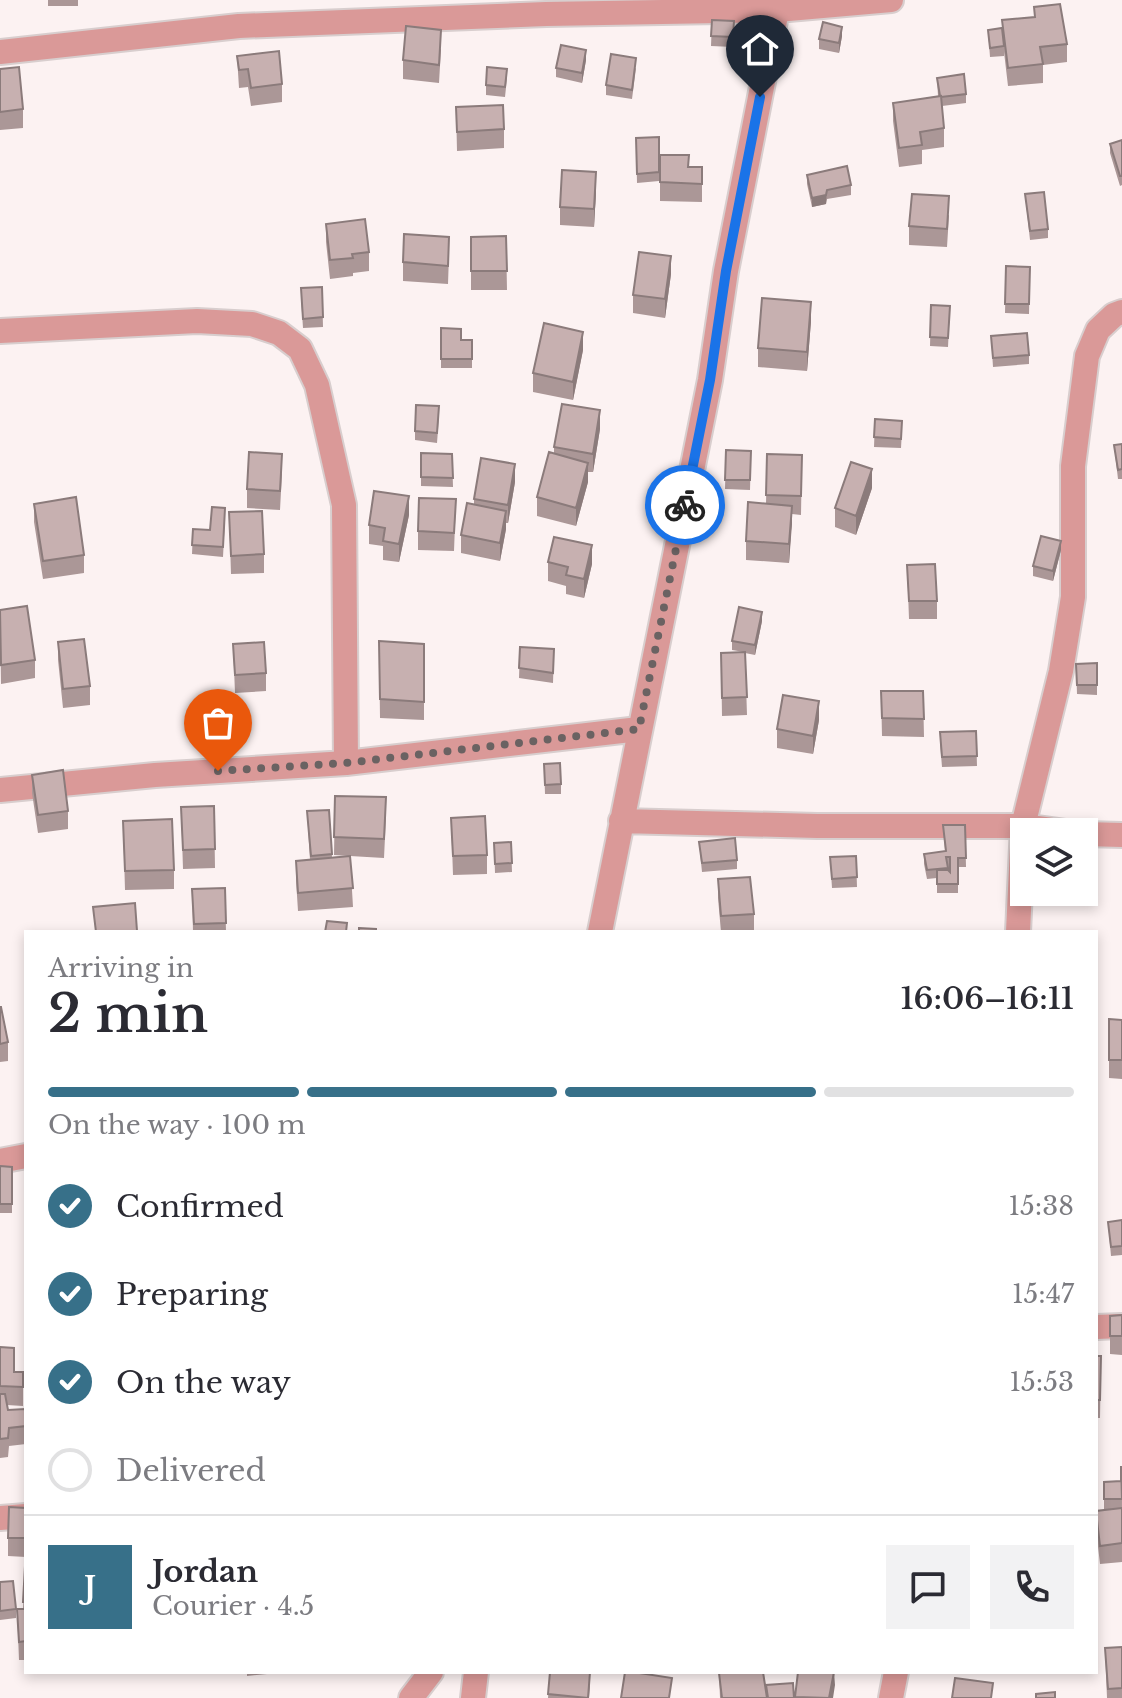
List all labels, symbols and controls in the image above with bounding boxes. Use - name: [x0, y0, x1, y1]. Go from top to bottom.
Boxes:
- pin: [726, 15, 794, 97]
- icon: home: [738, 27, 782, 71]
- courier: [645, 465, 725, 545]
- icon: bike: [663, 483, 707, 527]
- pin: [184, 689, 252, 771]
- icon: bag: [196, 701, 240, 745]
- map controls: [1010, 818, 1098, 906]
- button: layers: [1010, 818, 1098, 906]
- text: Arriving in: [48, 952, 194, 984]
- text: 16:06–16:11: [900, 980, 1074, 1017]
- text: 2 min: [48, 982, 208, 1046]
- text: On the way · 100 m: [48, 1109, 305, 1141]
- icon: check: [48, 1184, 92, 1228]
- text: Confirmed: [116, 1188, 284, 1225]
- text: 15:38: [1008, 1190, 1074, 1222]
- icon: check: [48, 1272, 92, 1316]
- text: Preparing: [116, 1276, 268, 1313]
- text: 15:47: [1012, 1278, 1074, 1310]
- icon: check: [48, 1360, 92, 1404]
- text: On the way: [116, 1364, 291, 1401]
- text: 15:53: [1009, 1366, 1074, 1398]
- text: Delivered: [116, 1452, 266, 1489]
- button: chat: [886, 1545, 970, 1629]
- button: phone: [990, 1545, 1074, 1629]
- text: Jordan: [152, 1553, 258, 1590]
- text: J: [84, 1569, 96, 1606]
- text: Courier · 4.5: [152, 1590, 314, 1622]

